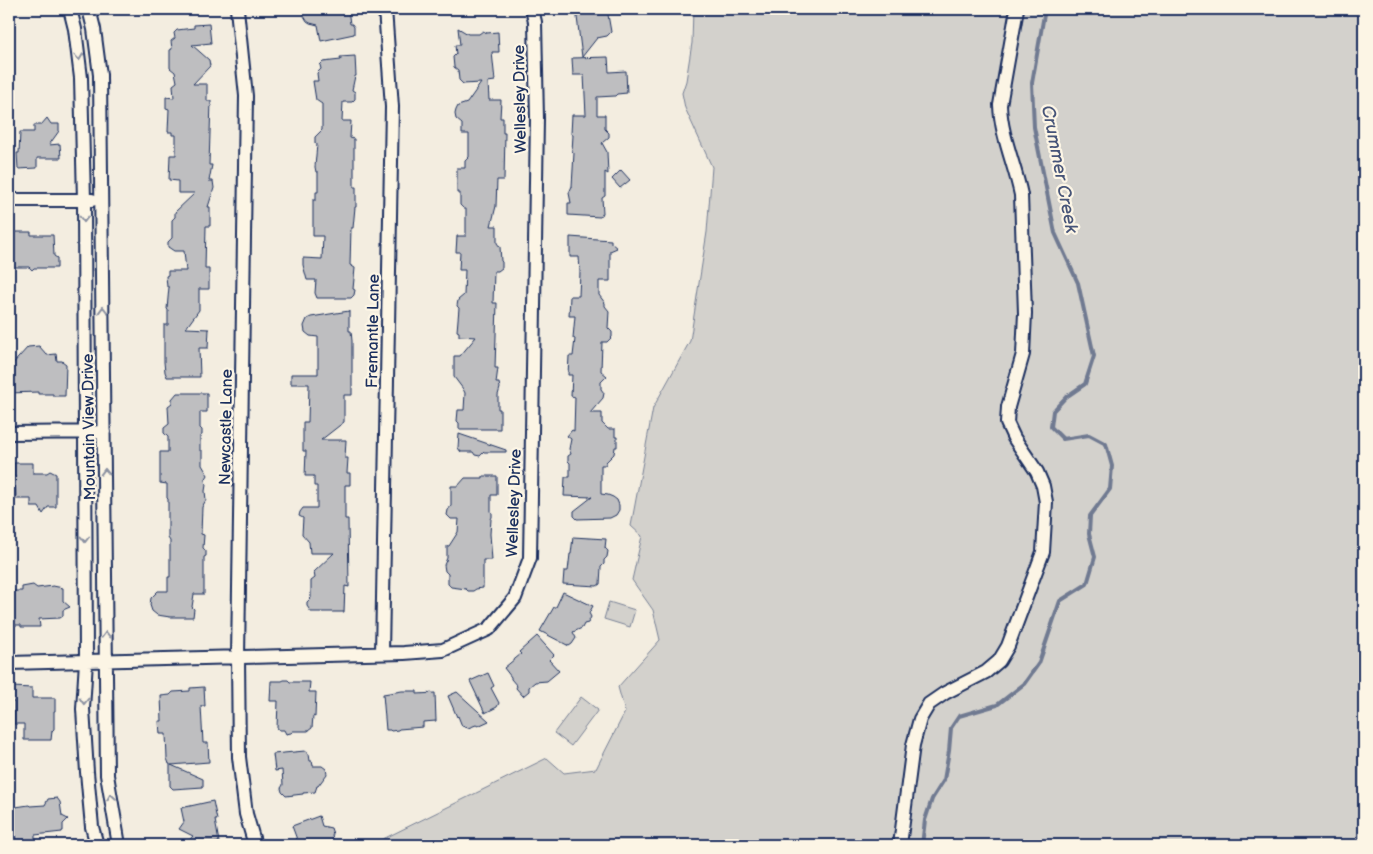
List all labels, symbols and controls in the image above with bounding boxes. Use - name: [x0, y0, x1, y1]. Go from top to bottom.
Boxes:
- street label: Wellesley Drive: [510, 44, 531, 153]
- one-way arrow: [73, 52, 83, 61]
- water label: Crummer Creek: [1037, 103, 1082, 236]
- one-way arrow: [79, 216, 89, 223]
- street label: Fremantle Lane: [363, 273, 384, 388]
- one-way arrow: [98, 306, 108, 314]
- street label: Mountain View Drive: [79, 353, 100, 500]
- street label: Newcastle Lane: [216, 368, 237, 485]
- street label: Wellesley Drive: [503, 448, 526, 558]
- one-way arrow: [99, 468, 110, 476]
- one-way arrow: [80, 536, 90, 543]
- one-way arrow: [101, 631, 111, 638]
- one-way arrow: [78, 698, 89, 706]
- one-way arrow: [106, 793, 116, 802]

